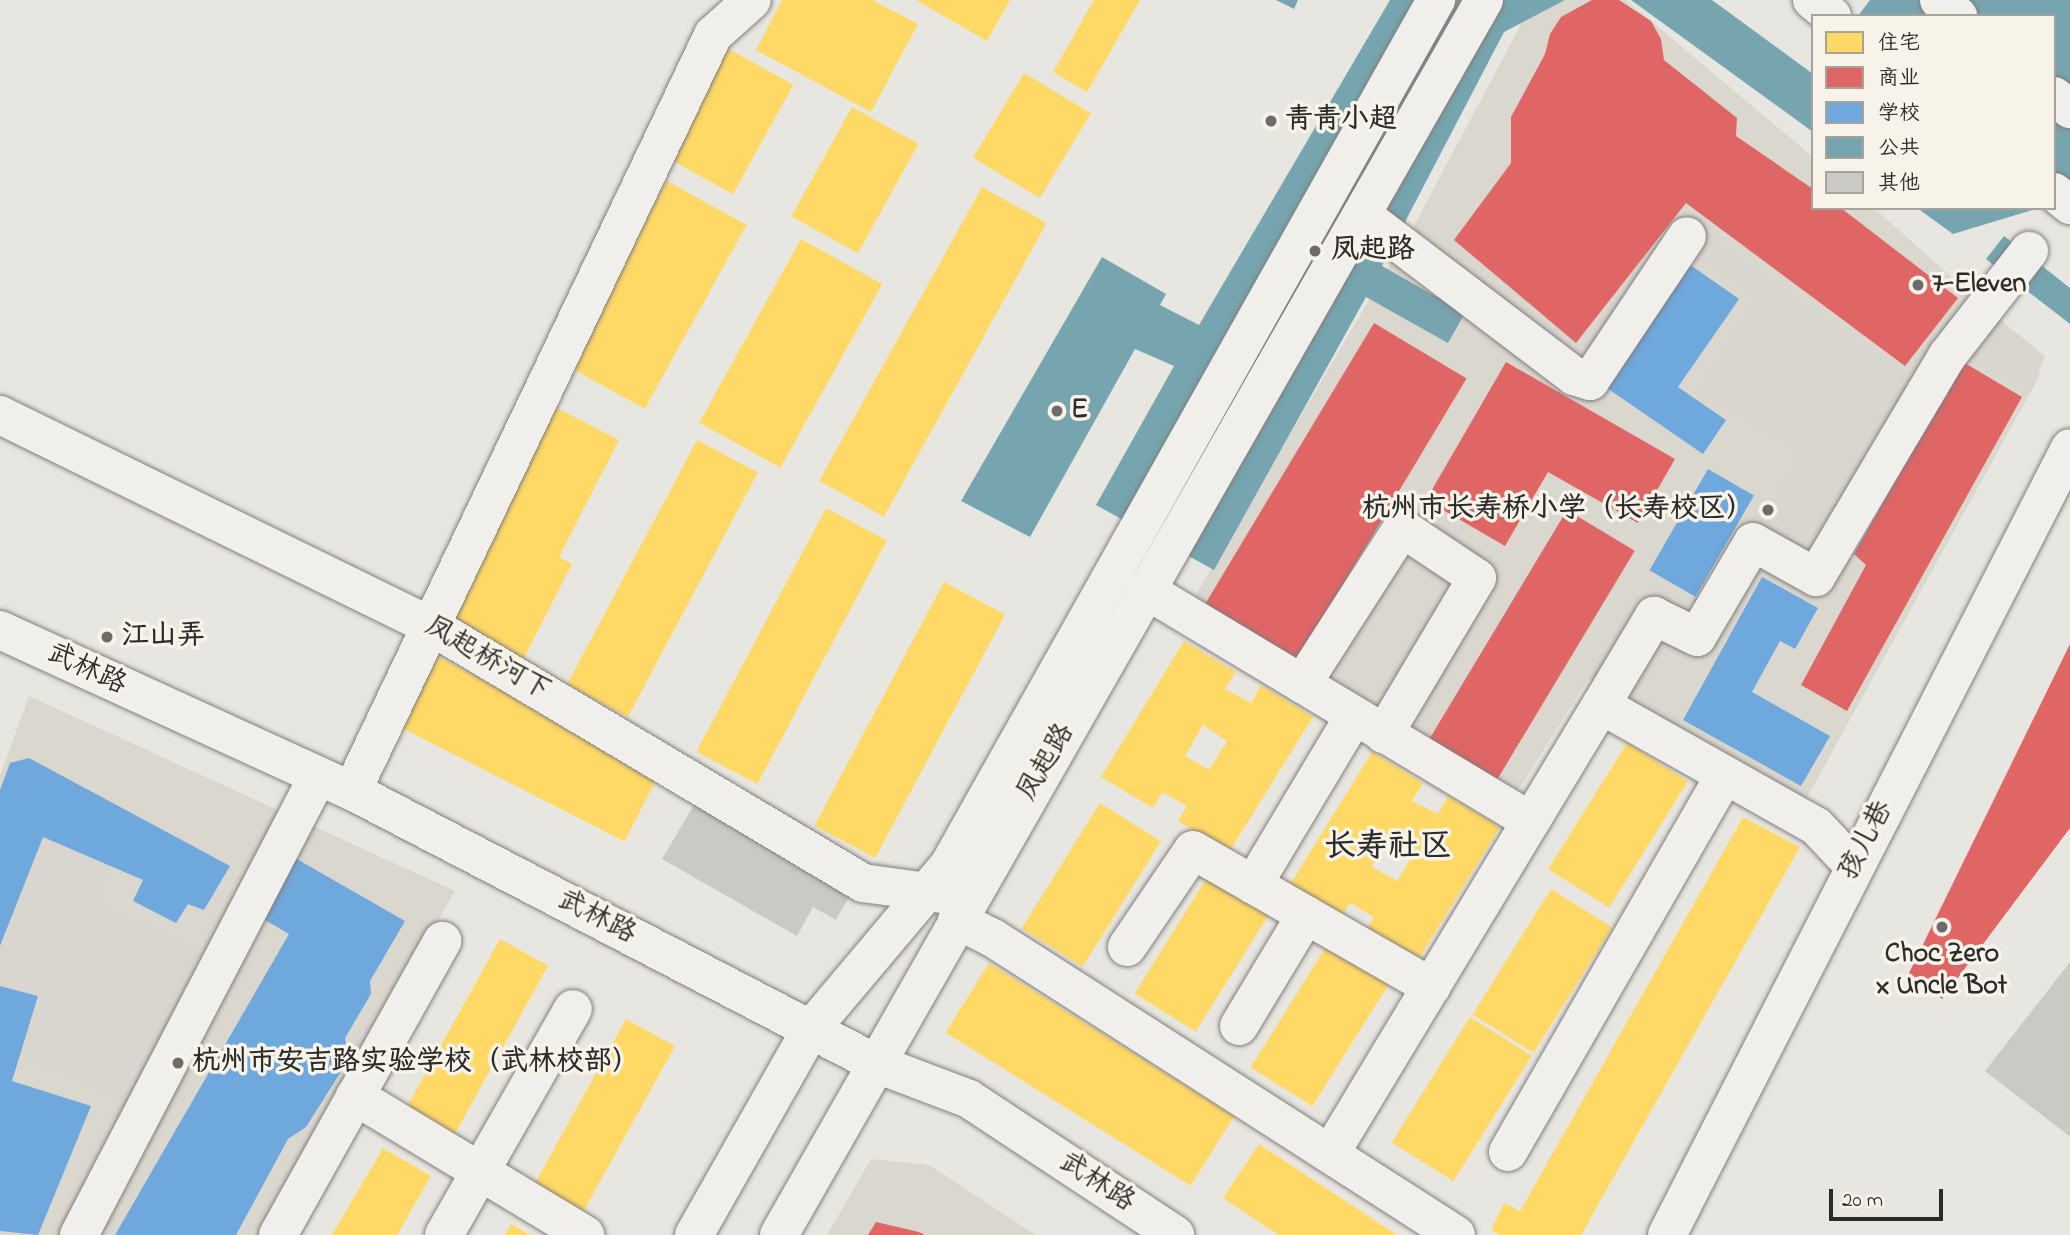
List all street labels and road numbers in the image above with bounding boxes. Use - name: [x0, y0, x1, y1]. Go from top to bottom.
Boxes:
- street label: 凤起桥河下: [418, 610, 556, 710]
- street label: 武林路: [41, 637, 131, 703]
- street label: 凤起路: [1011, 718, 1083, 808]
- street label: 孩儿巷: [1833, 796, 1901, 886]
- street label: 武林路: [551, 884, 641, 952]
- street label: 武林路: [1052, 1146, 1140, 1220]

